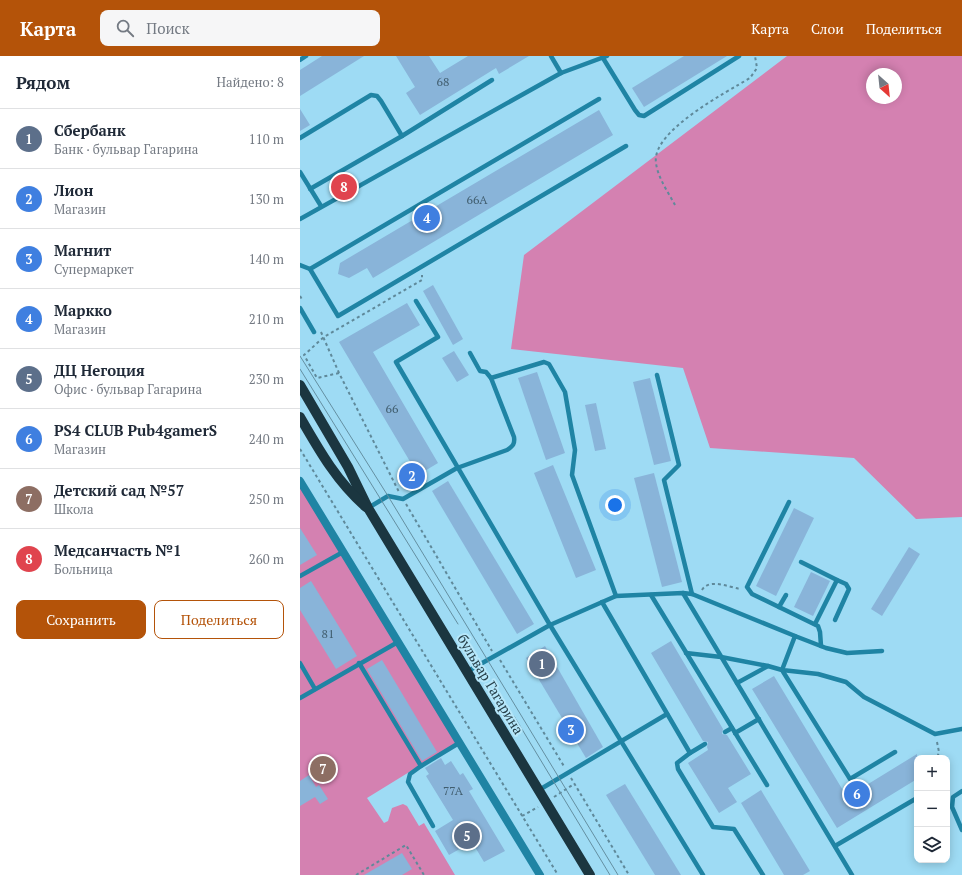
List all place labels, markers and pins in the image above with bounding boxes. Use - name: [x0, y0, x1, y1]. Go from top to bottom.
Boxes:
- pin: 8: [331, 172, 357, 202]
- pin: 4: [414, 203, 440, 233]
- pin: 2: [399, 461, 425, 491]
- pin: 1: [529, 649, 555, 679]
- pin: 3: [558, 715, 584, 745]
- pin: 7: [310, 754, 336, 784]
- pin: 6: [844, 779, 870, 809]
- pin: 5: [454, 821, 480, 851]

